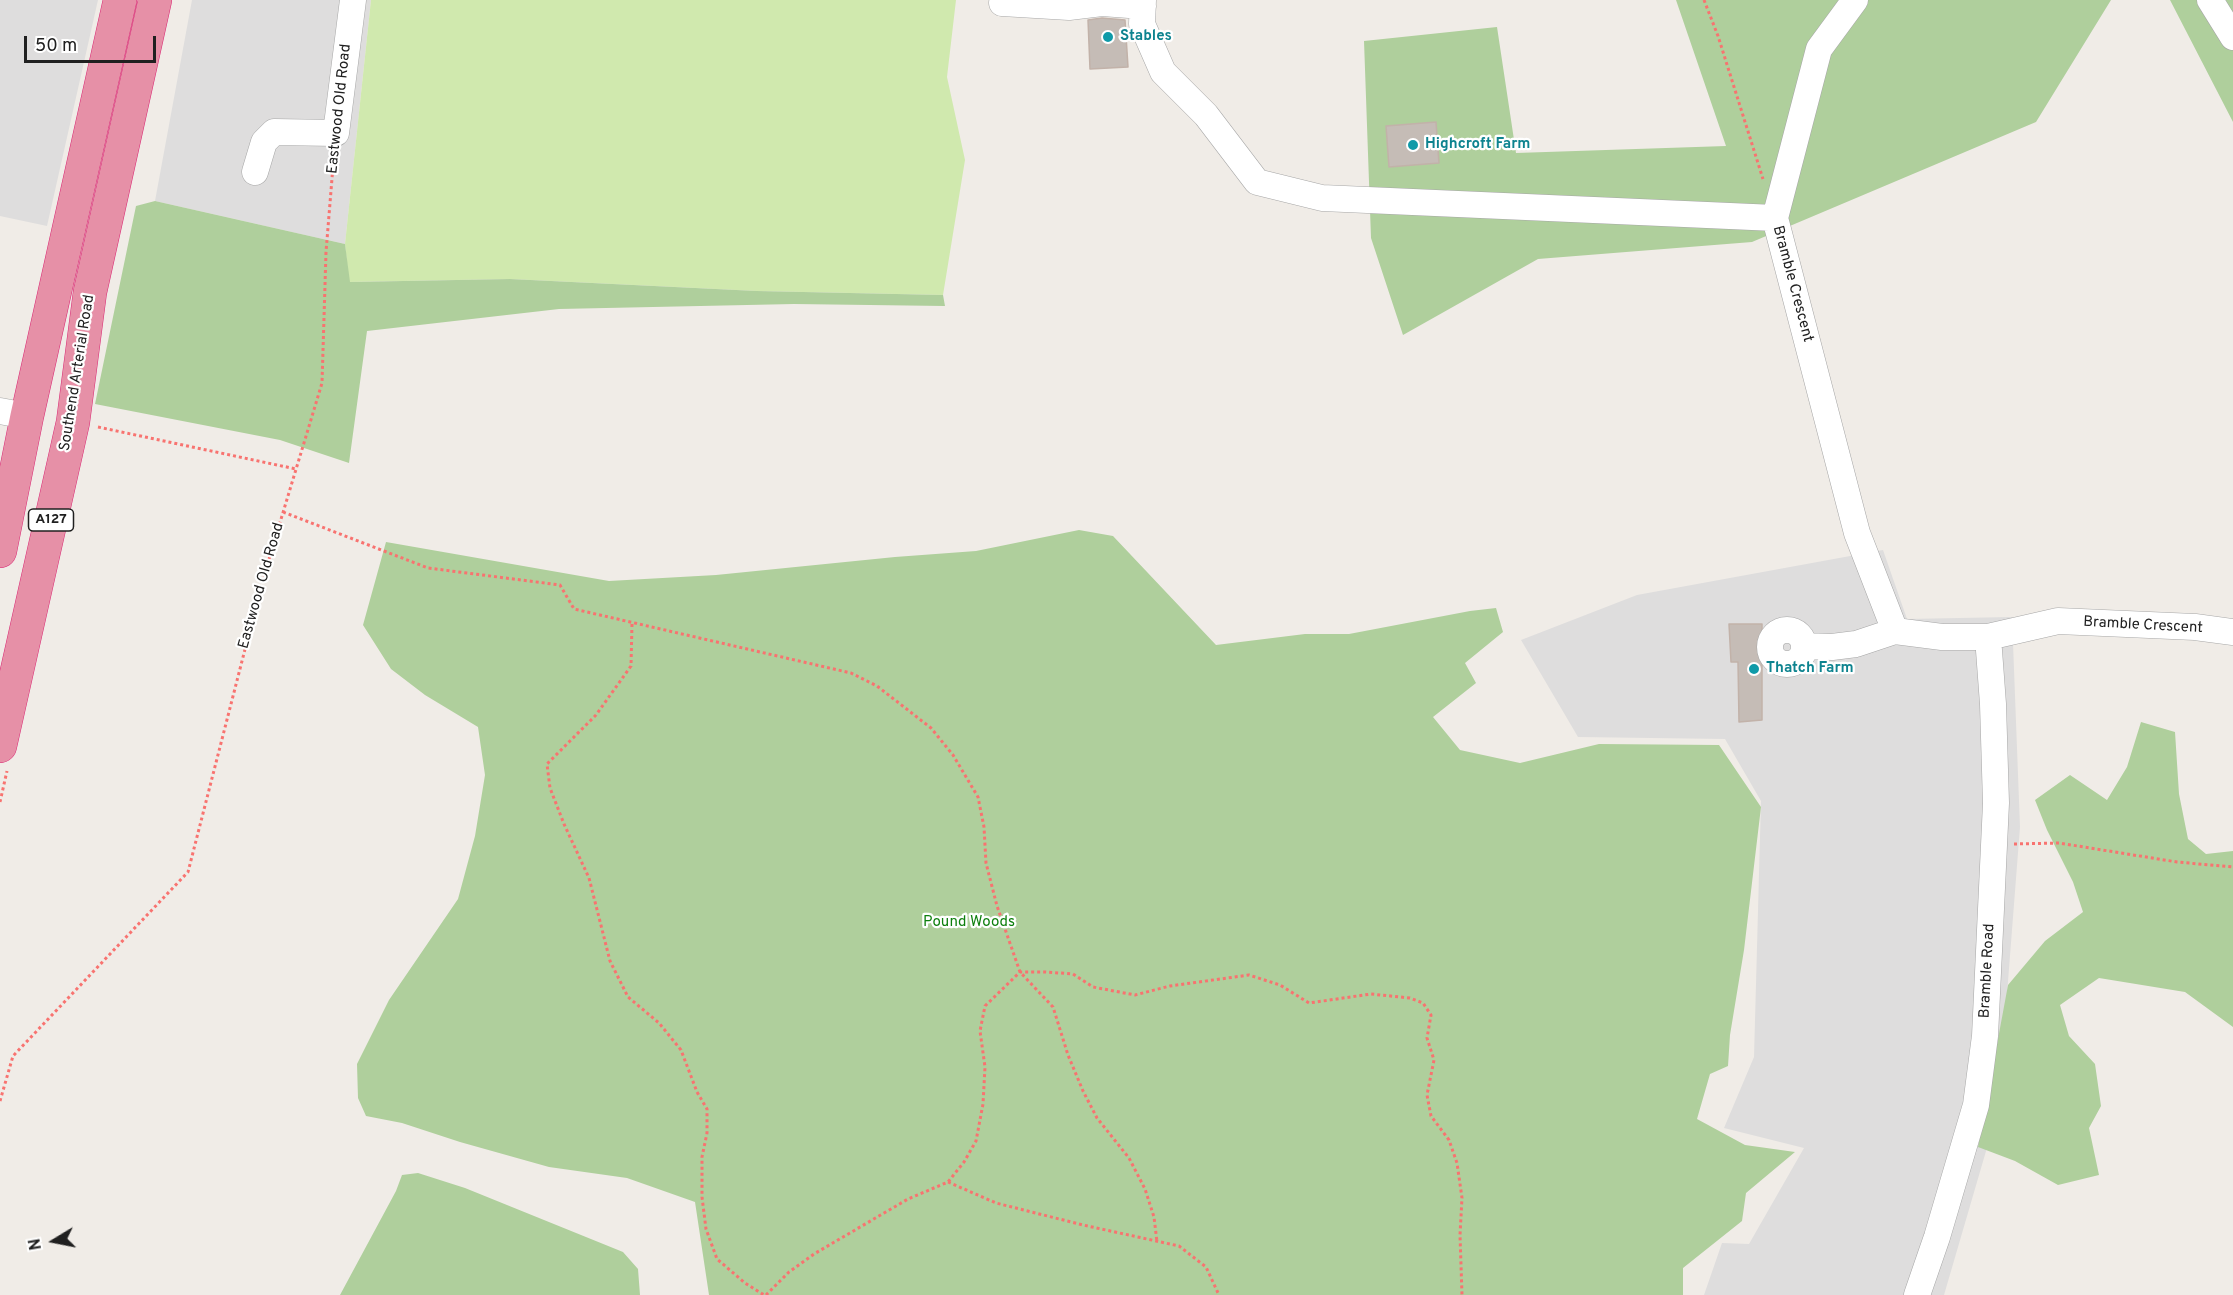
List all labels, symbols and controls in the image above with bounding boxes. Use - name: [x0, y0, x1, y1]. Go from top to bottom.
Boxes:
- scale bar: [27, 24, 159, 62]
- place label: Stables: [1120, 28, 1172, 46]
- marker: Stables: [1101, 30, 1115, 44]
- text: 50 m: [35, 35, 77, 58]
- street label: Eastwood Old Road: [324, 43, 356, 175]
- place label: Highcroft Farm: [1425, 136, 1530, 154]
- marker: Highcroft Farm: [1406, 138, 1420, 152]
- street label: Bramble Crescent: [1768, 224, 1816, 344]
- street label: Southend Arterial Road: [57, 294, 99, 452]
- road number: A127: [28, 509, 74, 531]
- street label: Eastwood Old Road: [235, 521, 289, 651]
- street label: Bramble Crescent: [2083, 614, 2203, 638]
- place label: Thatch Farm: [1766, 660, 1854, 678]
- marker: Thatch Farm: [1747, 662, 1761, 676]
- park label: Pound Woods: [923, 914, 1015, 932]
- street label: Bramble Road: [1977, 923, 1999, 1019]
- north arrow: [24, 1211, 84, 1271]
- text: N: [25, 1237, 47, 1252]

